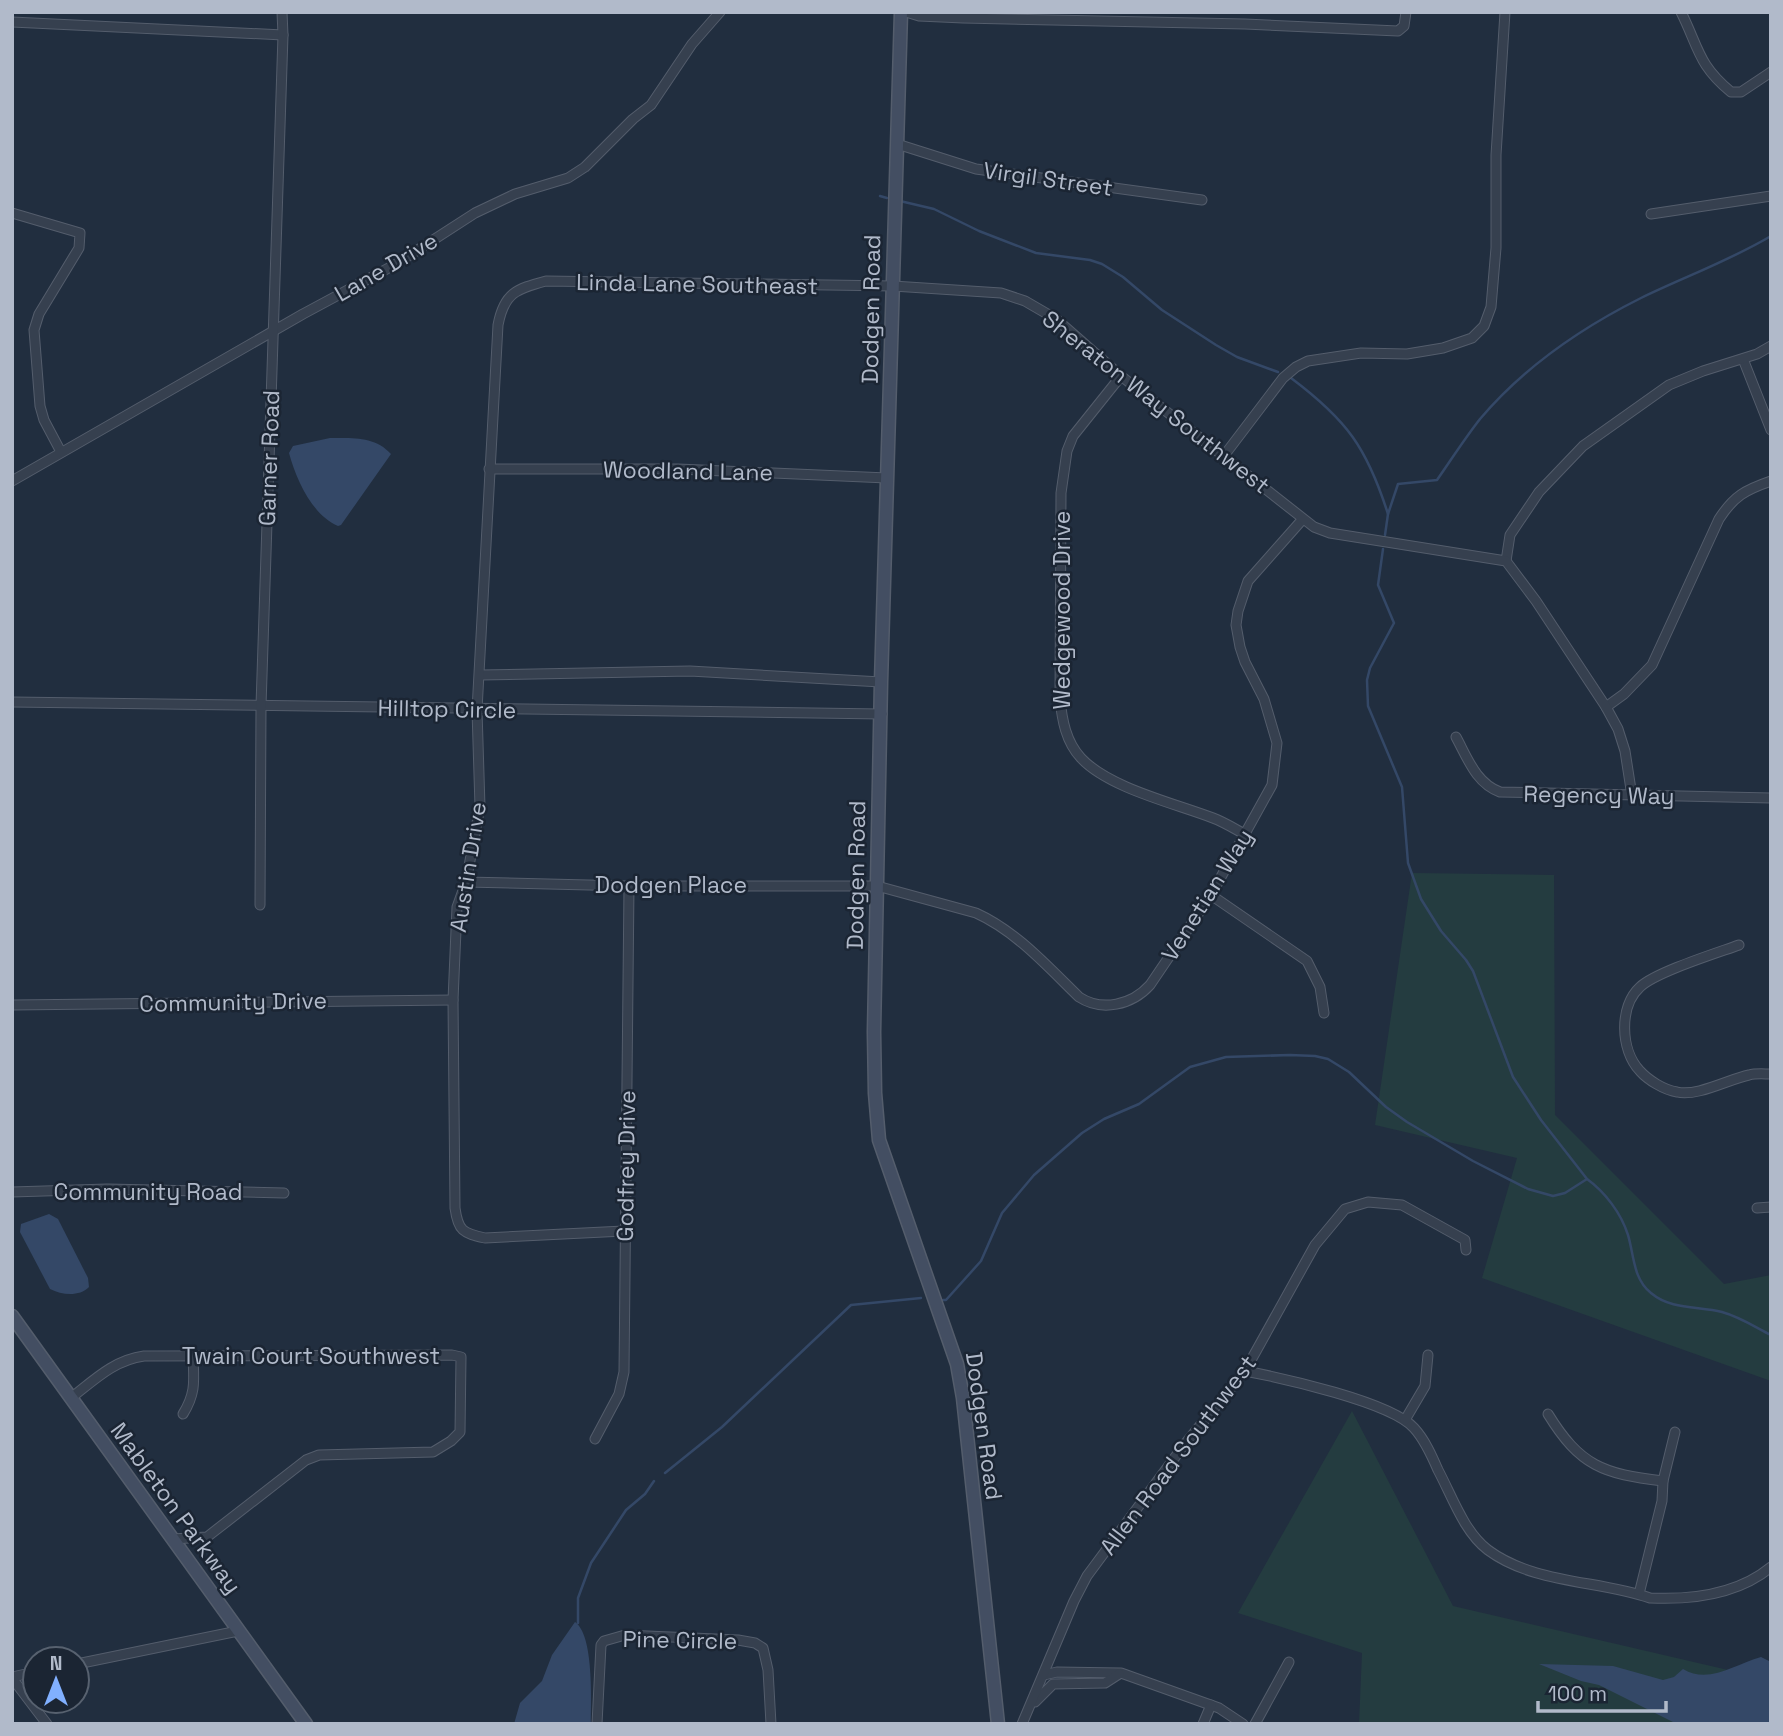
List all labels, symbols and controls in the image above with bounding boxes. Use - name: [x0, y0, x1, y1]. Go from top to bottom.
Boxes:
- street label: Virgil Street: [981, 155, 1115, 203]
- street label: Lane Drive: [329, 225, 443, 309]
- street label: Dodgen Road: [855, 234, 887, 384]
- street label: Linda Lane Southeast: [576, 267, 818, 301]
- street label: Sheraton Way Southwest: [1036, 304, 1276, 500]
- street label: Garner Road: [252, 390, 286, 526]
- street label: Woodland Lane: [603, 455, 773, 487]
- street label: Wedgewood Drive: [1047, 511, 1077, 709]
- street label: Hilltop Circle: [377, 693, 517, 725]
- street label: Regency Way: [1523, 779, 1675, 811]
- street label: Austin Drive: [443, 800, 493, 934]
- street label: Dodgen Road: [840, 800, 872, 950]
- street label: Venetian Way: [1154, 823, 1260, 967]
- street label: Dodgen Place: [595, 870, 747, 900]
- street label: Community Drive: [139, 985, 327, 1019]
- street label: Godfrey Drive: [610, 1090, 642, 1242]
- street label: Community Road: [53, 1177, 243, 1207]
- street label: Twain Court Southwest: [182, 1341, 440, 1371]
- street label: Allen Road Southwest: [1093, 1349, 1263, 1561]
- street label: Dodgen Road: [959, 1350, 1009, 1502]
- street label: Mableton Parkway: [104, 1417, 248, 1599]
- street label: Pine Circle: [622, 1624, 738, 1656]
- north arrow: [21, 1645, 91, 1715]
- text: N: [50, 1651, 62, 1676]
- scale bar: [1538, 1670, 1666, 1714]
- text: 100 m: [1548, 1680, 1607, 1707]

